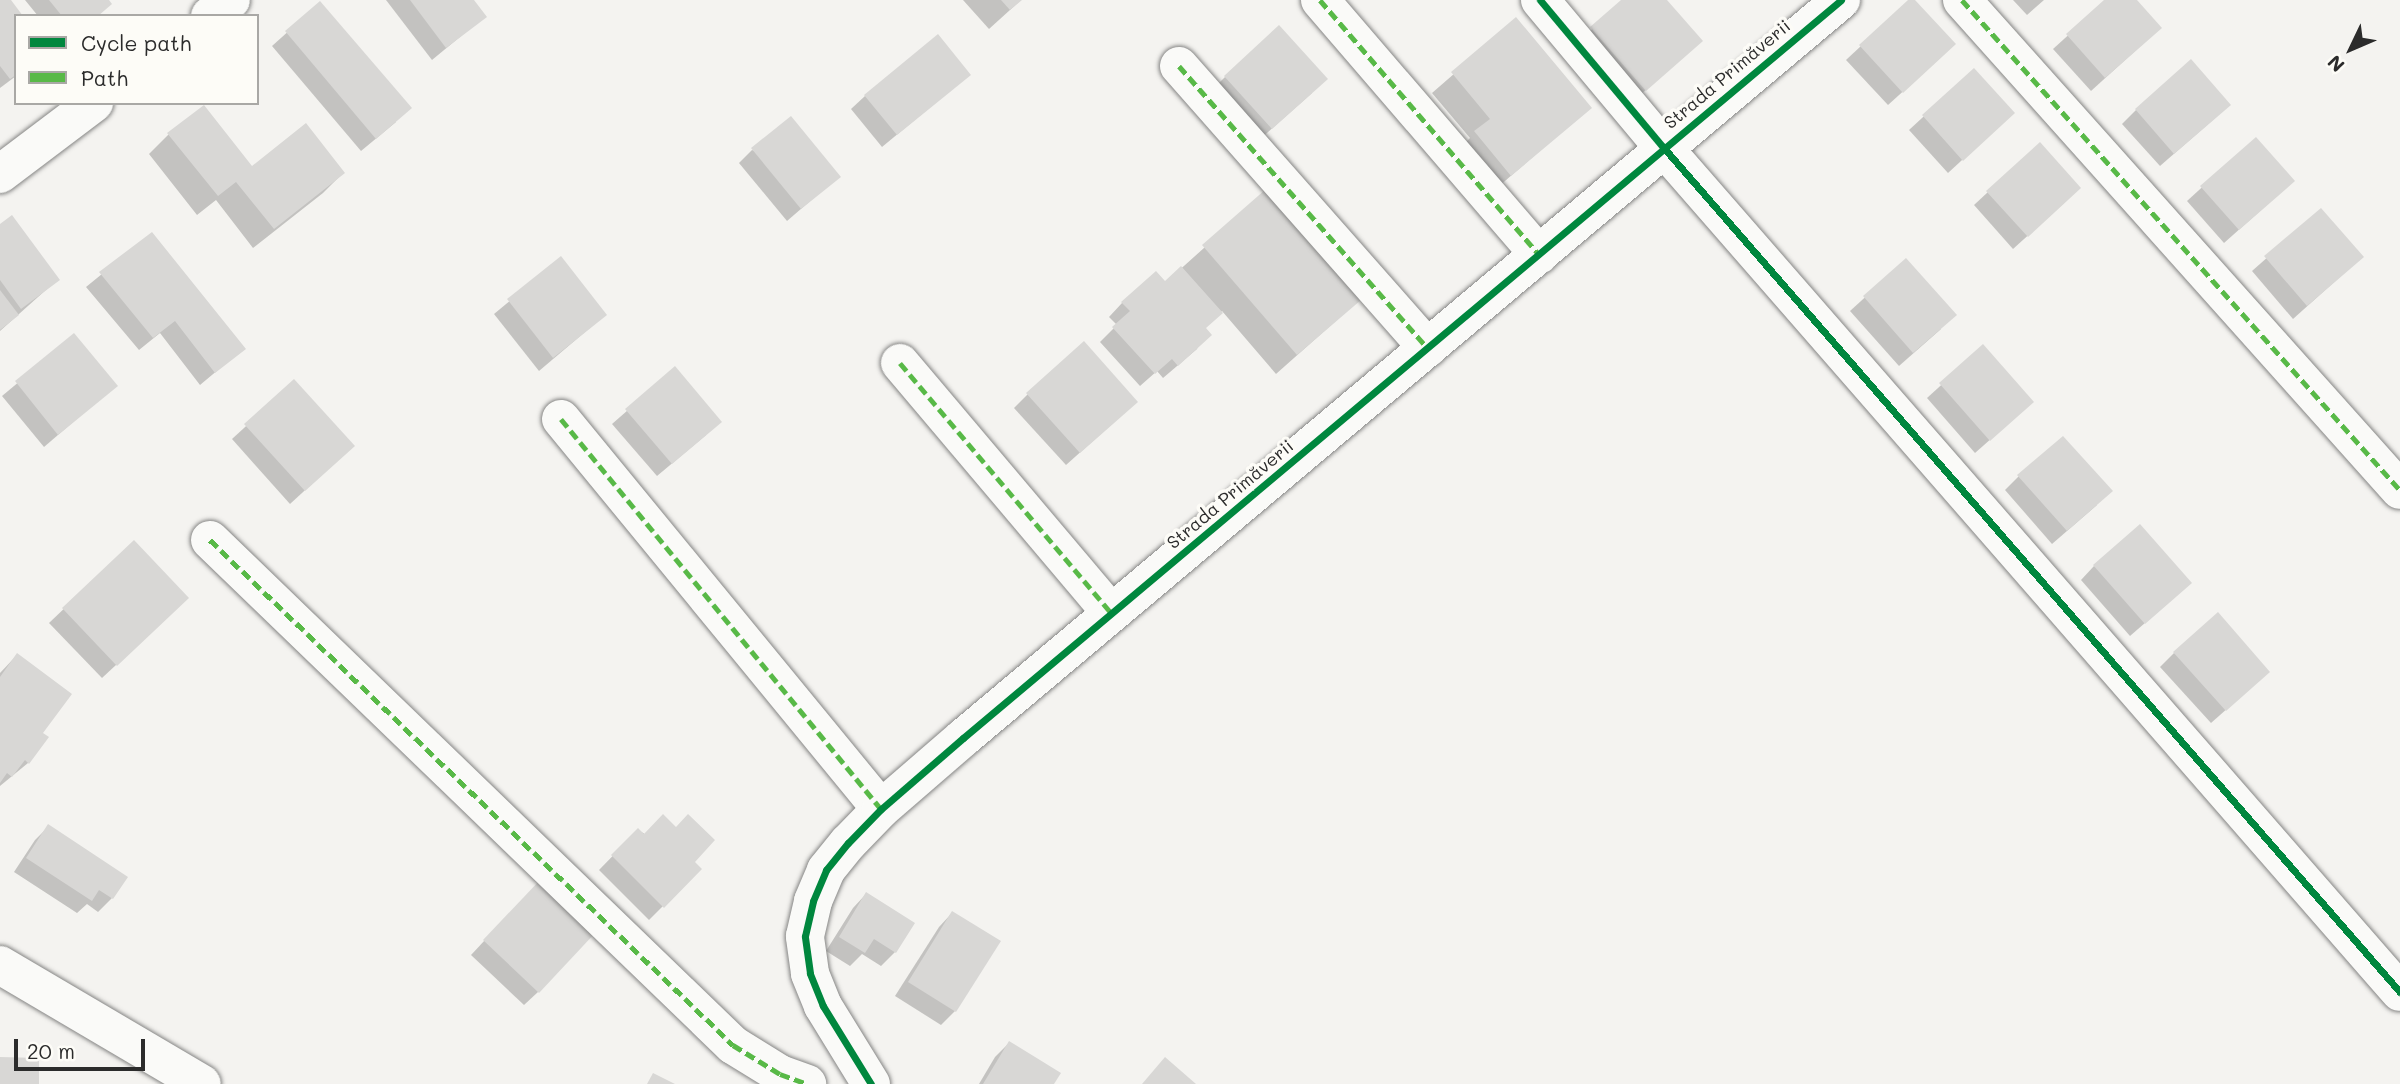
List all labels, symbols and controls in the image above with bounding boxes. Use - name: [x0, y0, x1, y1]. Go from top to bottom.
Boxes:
- legend: [14, 14, 259, 105]
- north arrow: [2316, 14, 2386, 84]
- street label: Strada Primăverii: [1659, 15, 1795, 133]
- text: Cycle path: [81, 29, 191, 56]
- text: N: [2322, 50, 2350, 78]
- text: Path: [81, 64, 128, 91]
- street label: Strada Primăverii: [1162, 435, 1298, 553]
- scale bar: [18, 1024, 149, 1068]
- text: 20 m: [27, 1037, 75, 1064]

